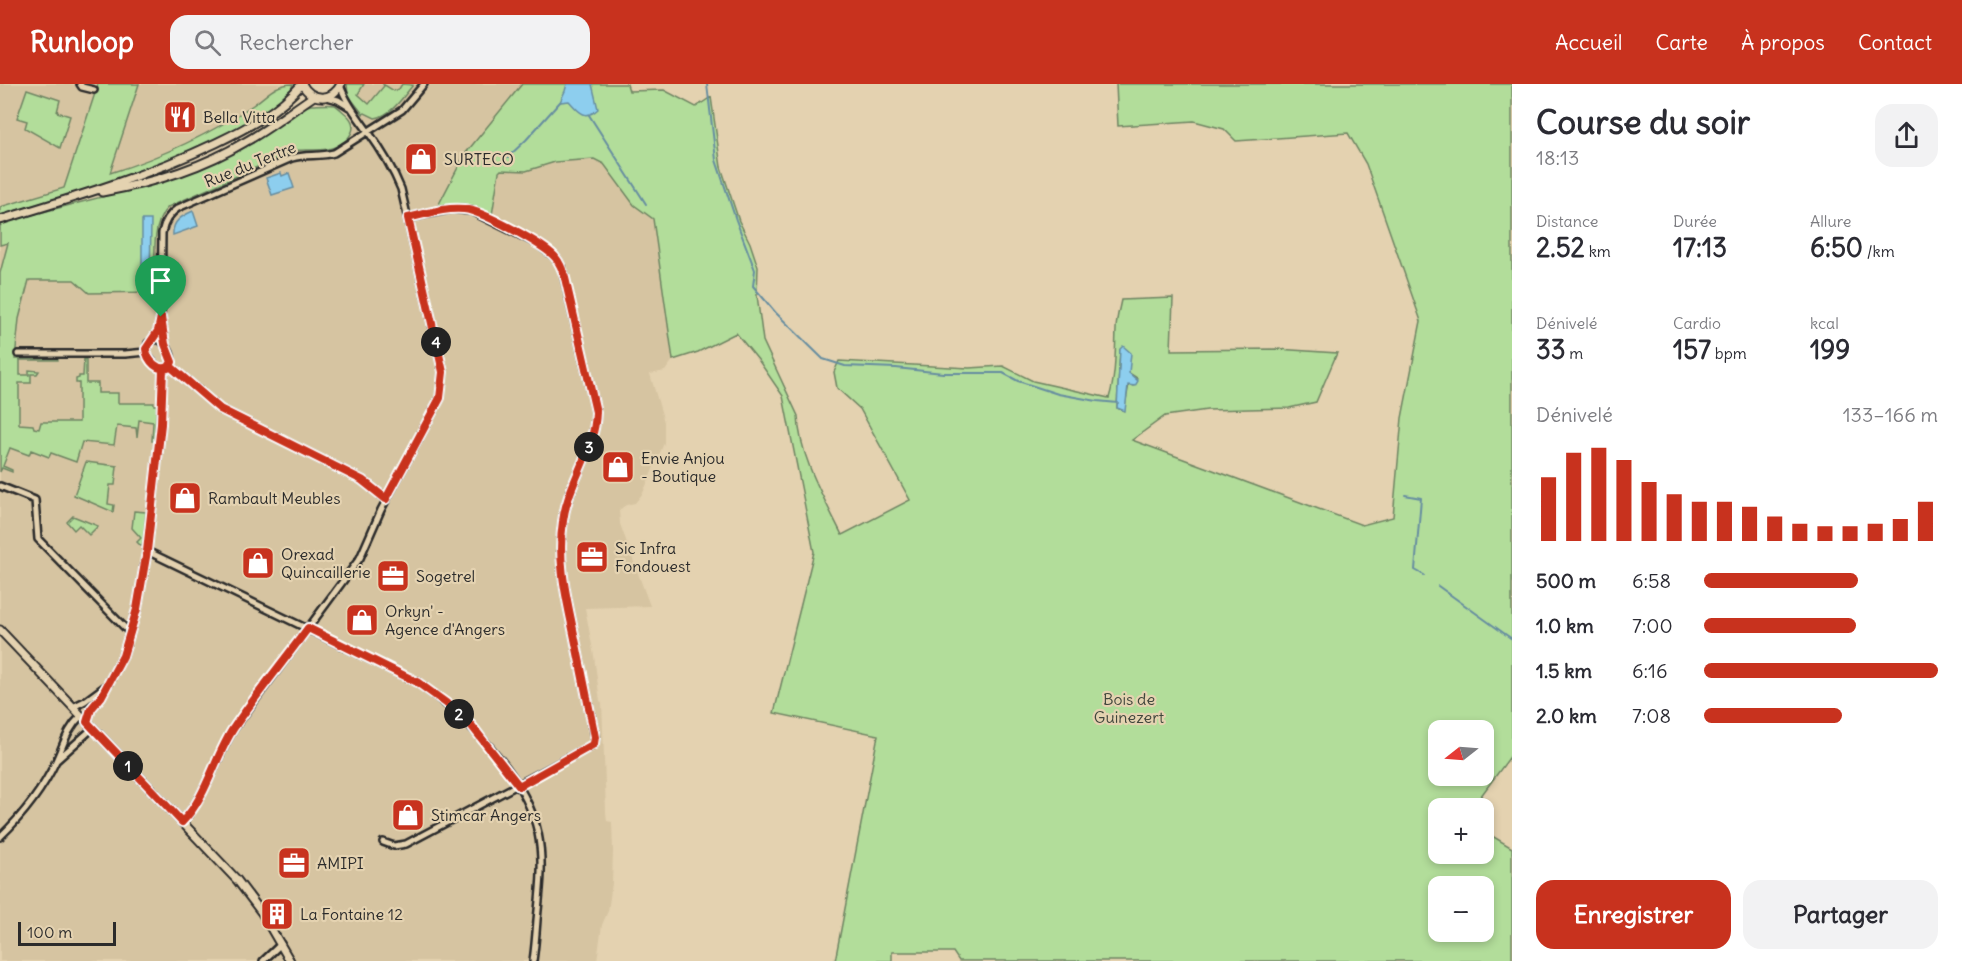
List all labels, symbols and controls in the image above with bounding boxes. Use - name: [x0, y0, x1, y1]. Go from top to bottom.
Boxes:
- search box: [170, 15, 590, 69]
- text: Runloop: [30, 24, 134, 60]
- icon: search: [191, 26, 224, 59]
- text: Rechercher: [239, 28, 354, 56]
- text: Accueil: [1555, 29, 1623, 56]
- text: Carte: [1656, 29, 1708, 56]
- text: À propos: [1741, 29, 1825, 56]
- text: Contact: [1858, 29, 1932, 56]
- restaurant icon: Bella Vitta: [162, 99, 198, 135]
- text: Course du soir: [1536, 101, 1750, 143]
- button: share: [1875, 104, 1938, 167]
- place label: Bella Vitta: [203, 107, 276, 127]
- street label: Rue du Tertre: [201, 137, 299, 191]
- shop icon: SURTECO: [403, 141, 439, 177]
- text: 18:13: [1536, 145, 1579, 170]
- place label: SURTECO: [444, 149, 514, 169]
- text: Distance: [1536, 211, 1598, 231]
- text: Durée: [1673, 211, 1717, 231]
- text: Allure: [1810, 211, 1851, 231]
- text: 2.52: [1536, 231, 1585, 264]
- text: 17:13: [1673, 231, 1727, 264]
- text: 6:50: [1810, 231, 1863, 264]
- text: km: [1585, 241, 1611, 261]
- text: /km: [1863, 241, 1895, 261]
- pin: [135, 255, 186, 317]
- icon: arrive: [144, 264, 177, 297]
- text: Dénivelé: [1536, 313, 1597, 333]
- text: Cardio: [1673, 313, 1721, 333]
- text: kcal: [1810, 313, 1839, 333]
- pin: 4: [421, 327, 451, 357]
- text: 4: [431, 332, 441, 352]
- text: 33: [1536, 333, 1566, 366]
- text: 157: [1673, 333, 1711, 366]
- text: 199: [1810, 333, 1850, 366]
- text: m: [1566, 343, 1583, 363]
- text: bpm: [1711, 343, 1747, 363]
- text: Dénivelé: [1536, 402, 1613, 427]
- text: 133–166 m: [1843, 402, 1938, 427]
- pin: 3: [574, 432, 604, 462]
- text: 3: [584, 437, 594, 457]
- place label: Envie Anjou - Boutique: [641, 448, 725, 486]
- shop icon: Envie Anjou - Boutique: [600, 449, 636, 485]
- shop icon: Rambault Meubles: [167, 480, 203, 516]
- place label: Rambault Meubles: [208, 488, 340, 508]
- place label: Sic Infra Fondouest: [615, 538, 691, 576]
- office icon: Sic Infra Fondouest: [574, 539, 610, 575]
- place label: Orexad Quincaillerie: [281, 544, 371, 582]
- shop icon: Orexad Quincaillerie: [240, 545, 276, 581]
- office icon: Sogetrel: [375, 558, 411, 594]
- place label: Sogetrel: [416, 566, 475, 586]
- text: 500 m: [1536, 568, 1596, 593]
- text: 6:58: [1632, 568, 1671, 593]
- place label: Orkyn' - Agence d'Angers: [385, 601, 505, 639]
- shop icon: Orkyn' - Agence d'Angers: [344, 602, 380, 638]
- text: 1.0 km: [1536, 613, 1594, 638]
- text: 7:00: [1632, 613, 1673, 638]
- text: 1.5 km: [1536, 658, 1592, 683]
- text: 6:16: [1632, 658, 1668, 683]
- park label: Bois de Guinezert: [1094, 689, 1165, 727]
- pin: 2: [444, 699, 474, 729]
- text: 2.0 km: [1536, 703, 1597, 728]
- text: 7:08: [1632, 703, 1671, 728]
- text: 2: [455, 704, 463, 724]
- north arrow: [1428, 720, 1494, 786]
- map controls: [1428, 720, 1494, 942]
- pin: 1: [113, 751, 143, 781]
- text: 1: [125, 756, 131, 776]
- shop icon: Stimcar Angers: [390, 797, 426, 833]
- button: +: [1428, 798, 1494, 864]
- place label: Stimcar Angers: [431, 805, 541, 825]
- office icon: AMIPI: [276, 845, 312, 881]
- place label: AMIPI: [317, 853, 364, 873]
- button: −: [1428, 876, 1494, 942]
- button: Enregistrer: [1536, 880, 1731, 949]
- button: Partager: [1743, 880, 1938, 949]
- building icon: La Fontaine 12: [259, 896, 295, 932]
- place label: La Fontaine 12: [300, 904, 403, 924]
- scale bar: [18, 919, 116, 946]
- text: 100 m: [27, 922, 72, 942]

